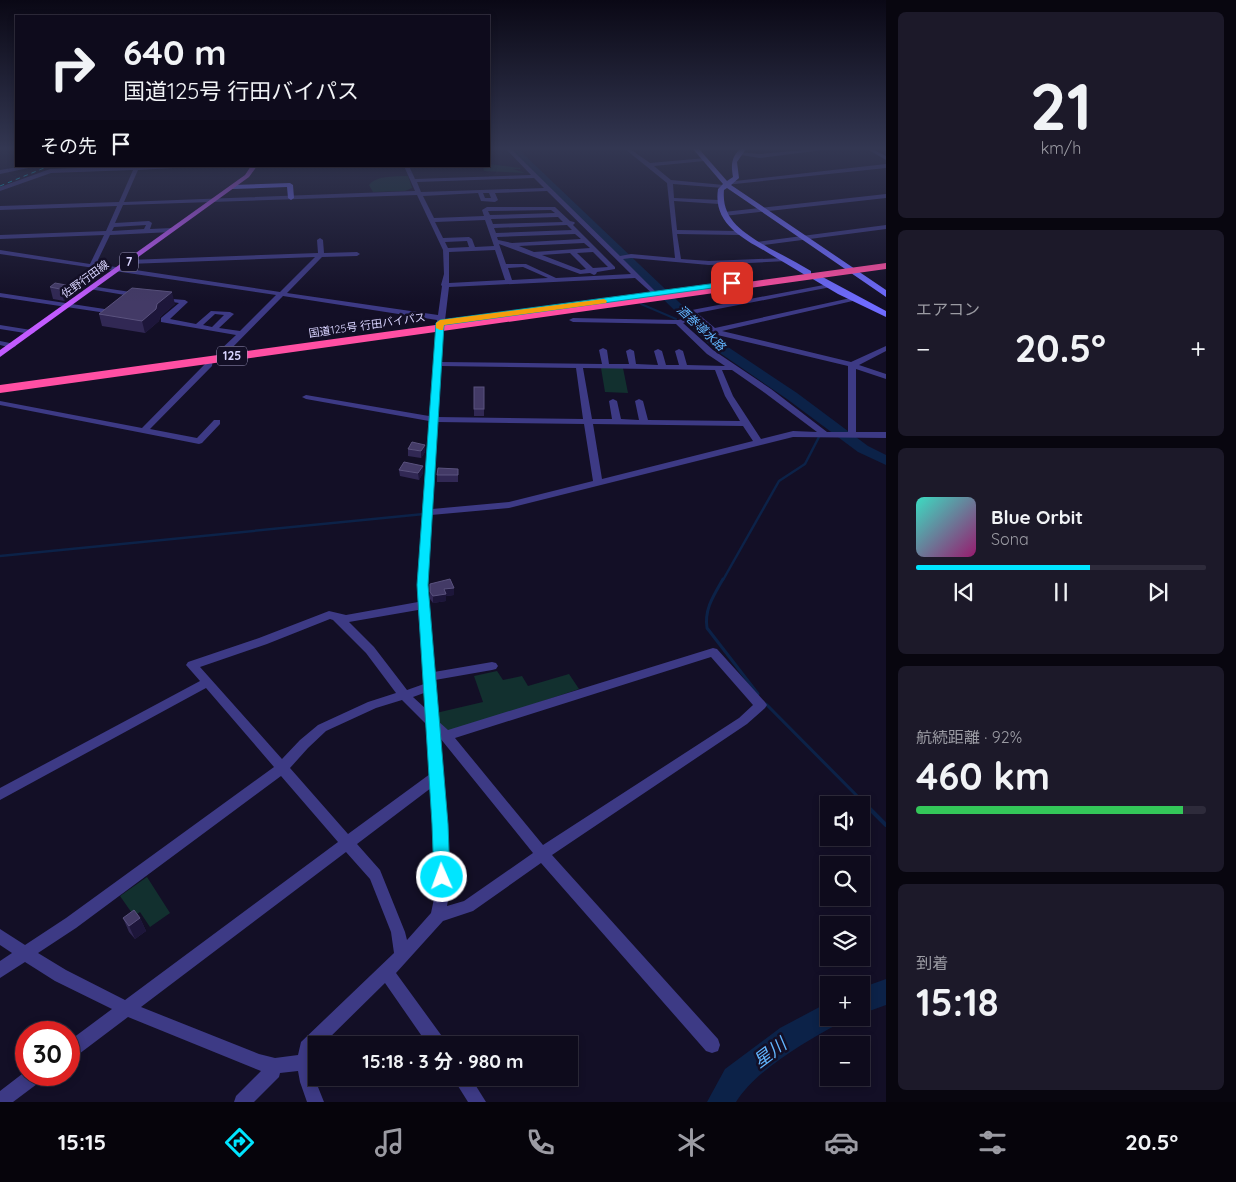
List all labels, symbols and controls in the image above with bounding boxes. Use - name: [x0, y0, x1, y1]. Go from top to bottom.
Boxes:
- text: 640 m: [123, 30, 227, 74]
- icon: right: [40, 35, 105, 100]
- text: 21: [1030, 65, 1092, 146]
- text: 国道125号 行田バイパス: [123, 77, 359, 105]
- icon: arrive: [107, 130, 135, 158]
- text: その先: [40, 134, 97, 158]
- text: km/h: [1041, 138, 1081, 158]
- road number: 7: [120, 252, 138, 272]
- street label: 佐野行田線: [59, 257, 111, 301]
- pin: [711, 262, 753, 304]
- icon: arrive: [718, 269, 746, 297]
- text: エアコン: [916, 299, 980, 319]
- water label: 酒巻導水路: [674, 302, 729, 354]
- street label: 国道125号 行田バイパス: [308, 310, 426, 340]
- text: 20.5°: [1015, 324, 1106, 372]
- text: −: [916, 331, 931, 366]
- text: +: [1190, 331, 1206, 366]
- road number: 125: [217, 346, 247, 366]
- text: Blue Orbit: [991, 505, 1083, 529]
- text: Sona: [991, 529, 1029, 549]
- icon: previous: [950, 578, 978, 606]
- icon: pause: [1047, 578, 1075, 606]
- icon: next: [1144, 578, 1172, 606]
- text: 航続距離 · 92%: [916, 727, 1022, 747]
- text: 460 km: [916, 752, 1050, 800]
- map controls: [820, 796, 870, 1086]
- button: sound: [820, 796, 870, 846]
- position arrow: [415, 850, 467, 902]
- button: search: [820, 856, 870, 906]
- button: layers: [820, 916, 870, 966]
- text: 到着: [916, 953, 948, 973]
- button: +: [820, 976, 870, 1026]
- text: 15:18: [916, 978, 999, 1026]
- speed limit sign: 30: [15, 1021, 80, 1086]
- water label: 星川: [748, 1031, 793, 1073]
- button: −: [820, 1036, 870, 1086]
- text: 15:18 · 3 分 · 980 m: [362, 1049, 524, 1073]
- icon: directions: [222, 1125, 257, 1160]
- icon: music: [372, 1125, 407, 1160]
- icon: phone: [523, 1125, 558, 1160]
- icon: climate: [674, 1125, 709, 1160]
- icon: car: [824, 1125, 859, 1160]
- icon: filters: [975, 1125, 1010, 1160]
- text: 15:15: [58, 1128, 106, 1156]
- text: 20.5°: [1125, 1128, 1178, 1156]

